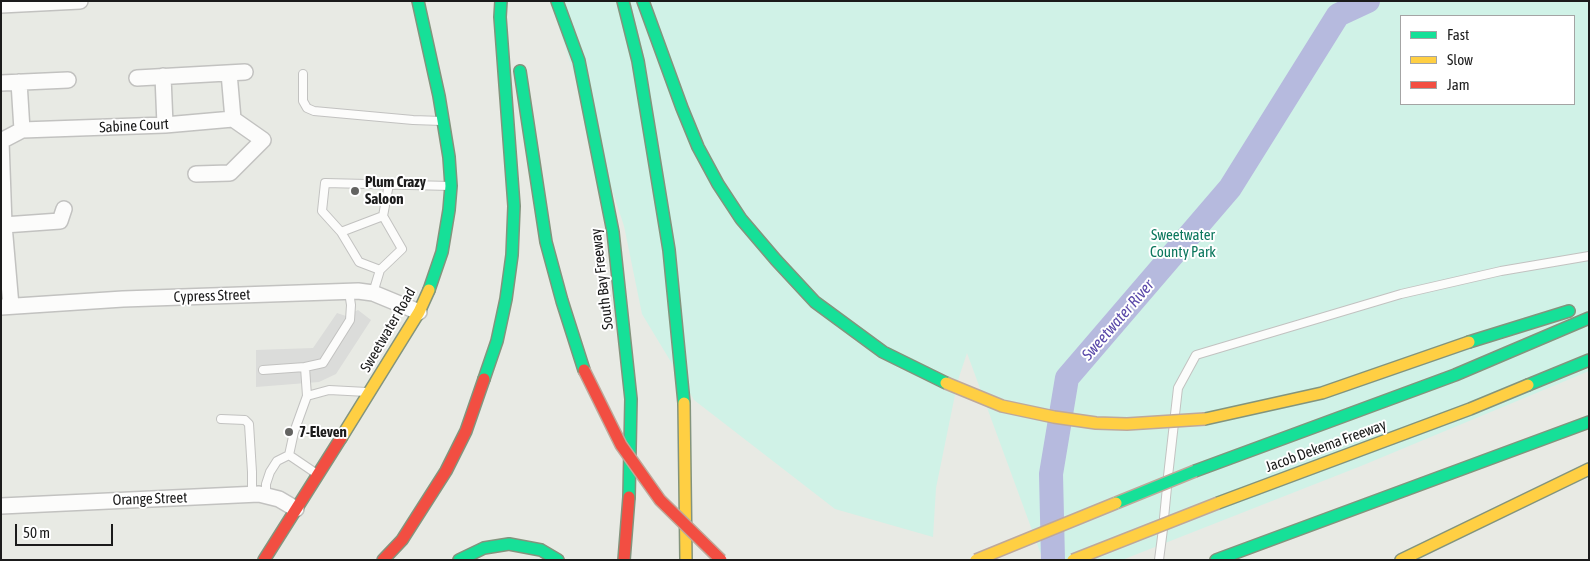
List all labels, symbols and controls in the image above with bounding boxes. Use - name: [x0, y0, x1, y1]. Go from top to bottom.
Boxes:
- legend: [1400, 15, 1575, 105]
- text: Fast: [1447, 26, 1469, 43]
- text: Slow: [1447, 51, 1473, 68]
- text: Jam: [1447, 76, 1470, 93]
- street label: Sabine Court: [99, 115, 169, 137]
- place label: Plum Crazy Saloon: [365, 173, 426, 208]
- marker: Plum Crazy Saloon: [349, 185, 361, 197]
- park label: Sweetwater County Park: [1150, 226, 1216, 261]
- street label: South Bay Freeway: [587, 227, 617, 331]
- water label: Sweetwater River: [1078, 276, 1158, 364]
- street label: Sweetwater Road: [357, 284, 419, 376]
- street label: Cypress Street: [173, 286, 251, 306]
- street label: Jacob Dekema Freeway: [1263, 416, 1389, 476]
- place label: 7-Eleven: [299, 423, 347, 441]
- marker: 7-Eleven: [283, 426, 295, 438]
- street label: Orange Street: [112, 489, 188, 509]
- scale bar: [18, 514, 115, 546]
- text: 50 m: [23, 524, 50, 541]

